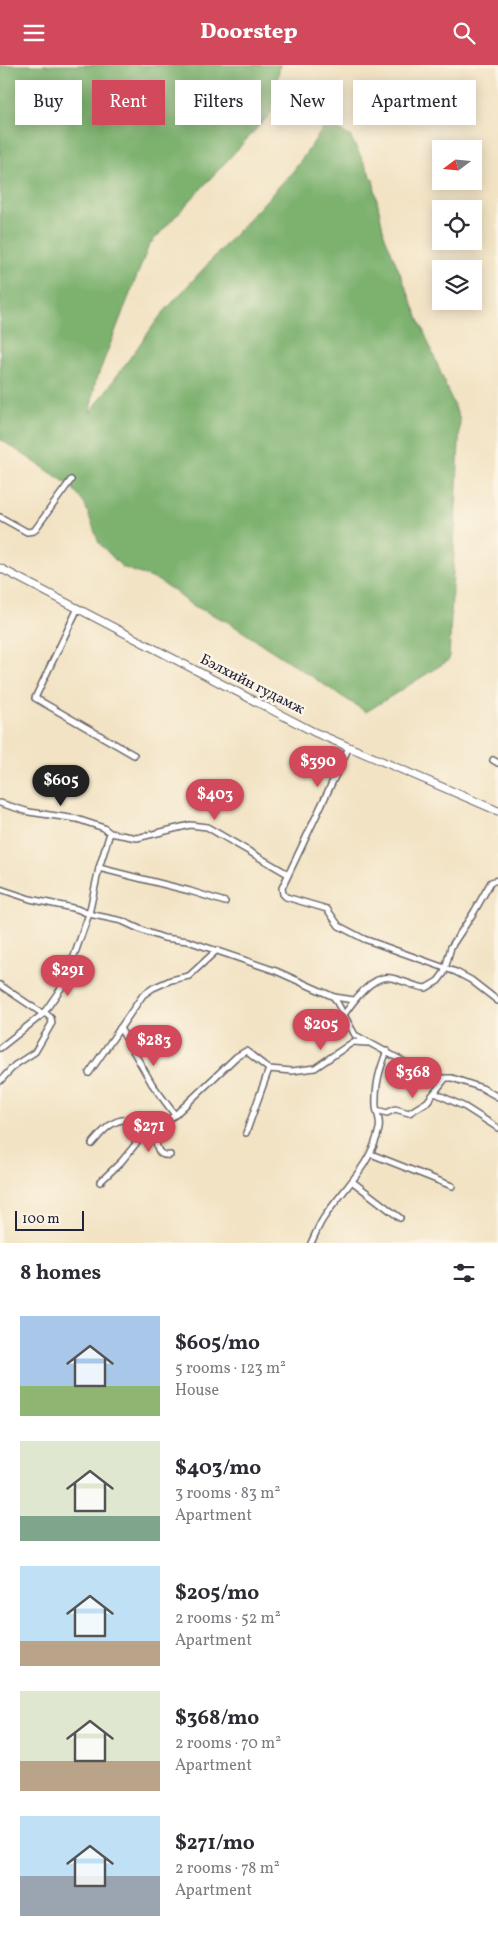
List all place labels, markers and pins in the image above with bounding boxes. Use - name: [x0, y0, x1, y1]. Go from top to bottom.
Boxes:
- pin: $390: [288, 745, 348, 788]
- pin: $605: [31, 765, 91, 807]
- pin: $403: [185, 779, 245, 821]
- pin: $291: [38, 955, 98, 997]
- pin: $205: [291, 1009, 351, 1051]
- pin: $283: [124, 1025, 184, 1067]
- pin: $368: [383, 1057, 443, 1099]
- pin: $271: [119, 1111, 179, 1153]

